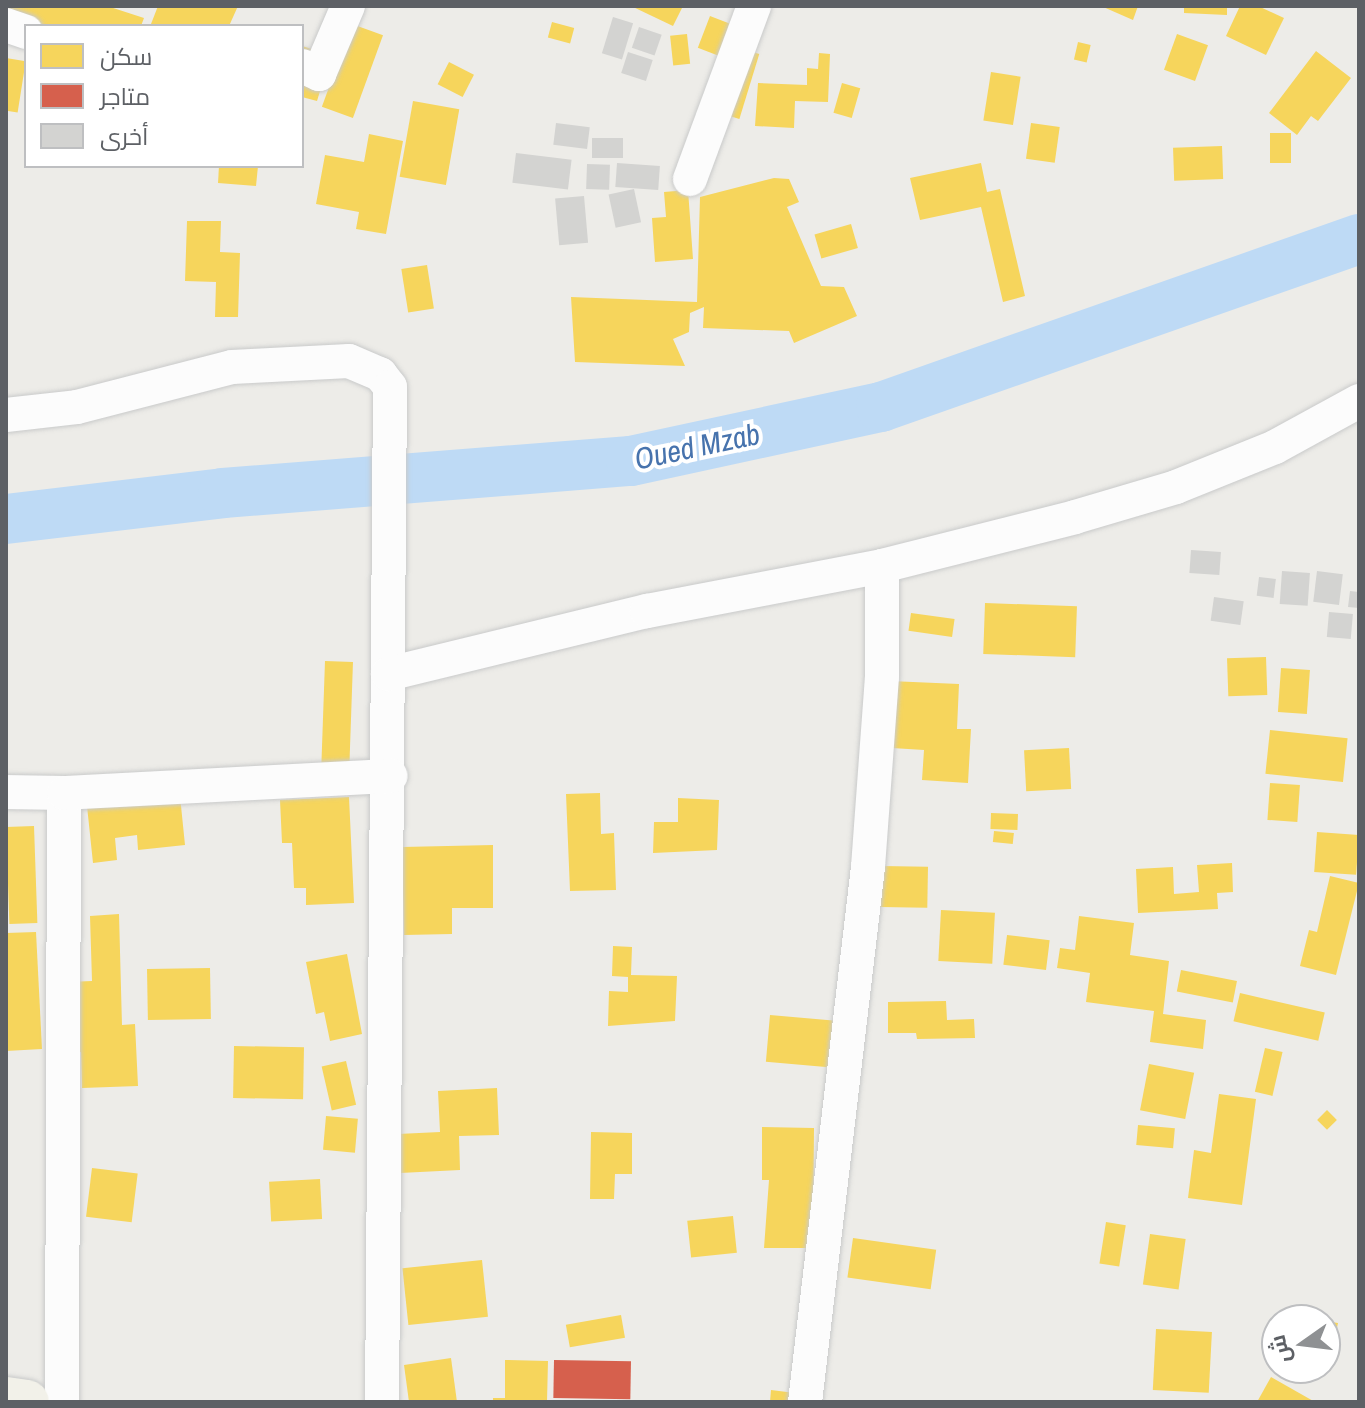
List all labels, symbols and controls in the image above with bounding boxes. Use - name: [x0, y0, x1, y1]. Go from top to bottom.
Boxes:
- legend: [24, 24, 304, 168]
- text: سكن: [100, 40, 152, 72]
- text: متاجر: [100, 80, 150, 112]
- text: أخرى: [100, 120, 148, 152]
- water label: Oued Mzab: [631, 415, 763, 477]
- north arrow: [1261, 1304, 1341, 1384]
- text: ش: [1262, 1332, 1298, 1367]

